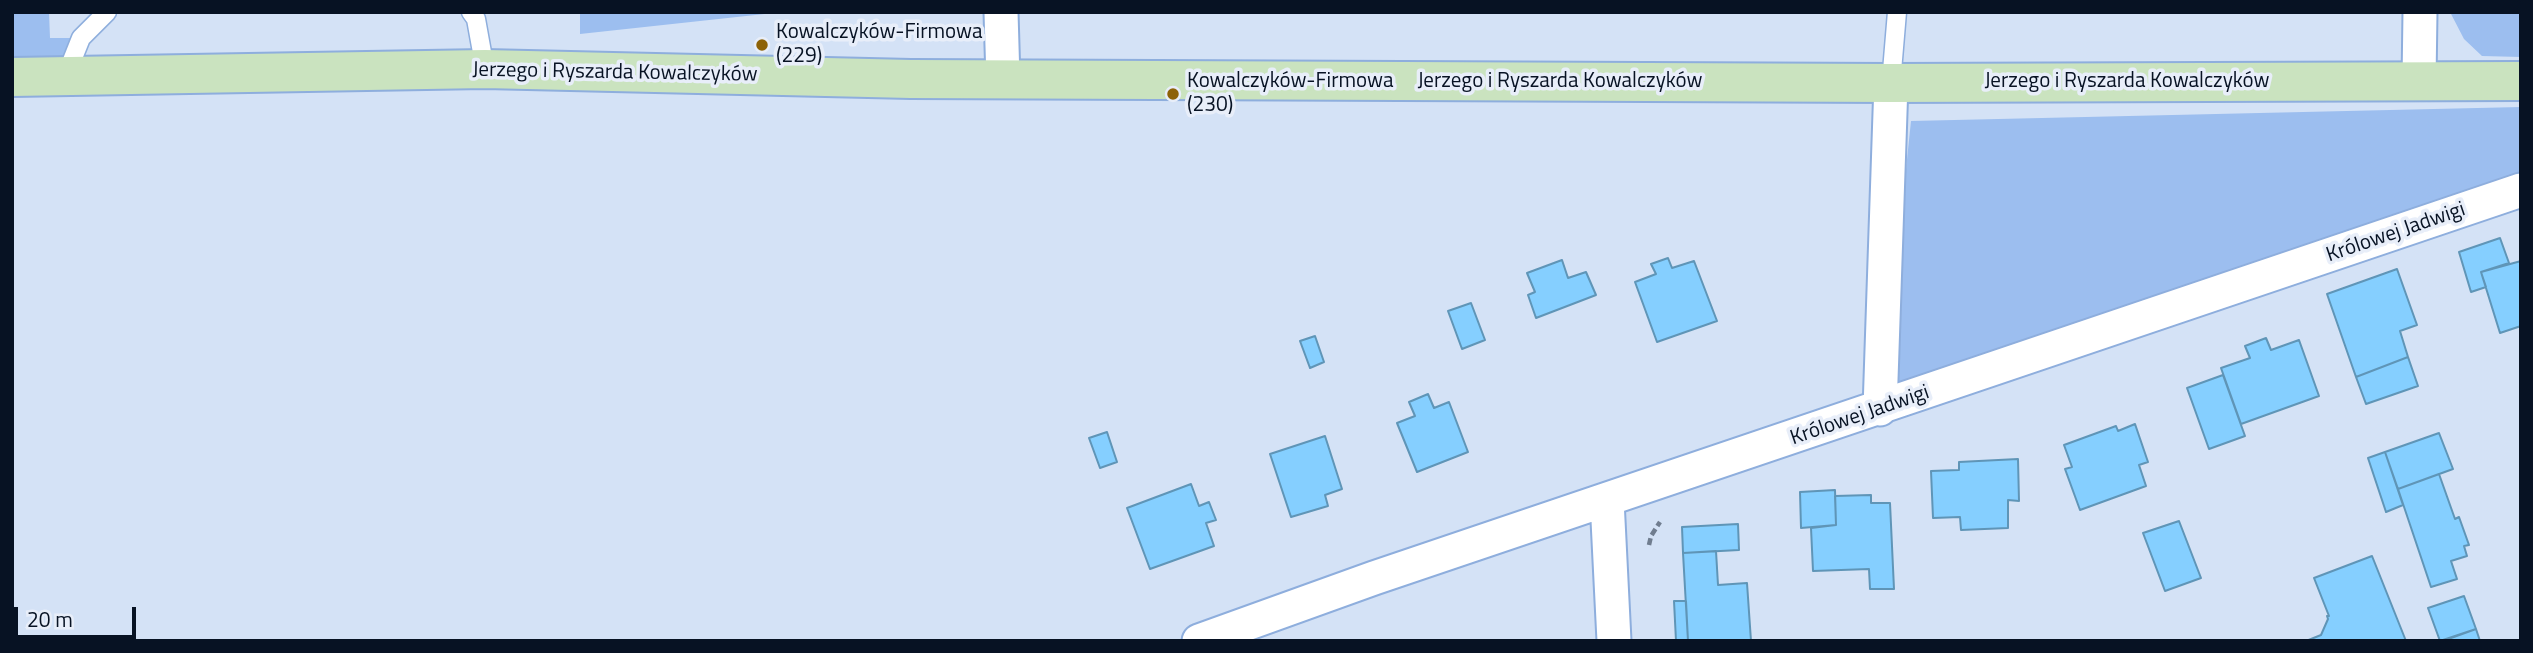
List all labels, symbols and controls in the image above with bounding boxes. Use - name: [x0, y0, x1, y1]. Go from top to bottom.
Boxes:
- place label: Kowalczyków-Firmowa (229): [776, 20, 982, 70]
- marker: Kowalczyków-Firmowa (229): [754, 37, 770, 53]
- street label: Jerzego i Ryszarda Kowalczyków: [472, 58, 758, 88]
- place label: Kowalczyków-Firmowa (230): [1187, 69, 1393, 119]
- street label: Jerzego i Ryszarda Kowalczyków: [1417, 69, 1703, 95]
- street label: Jerzego i Ryszarda Kowalczyków: [1984, 69, 2270, 95]
- marker: Kowalczyków-Firmowa (230): [1165, 86, 1181, 102]
- street label: Królowej Jadwigi: [2323, 197, 2469, 269]
- street label: Królowej Jadwigi: [1787, 380, 1933, 452]
- scale bar: [18, 594, 140, 638]
- text: 20 m: [27, 603, 73, 635]

